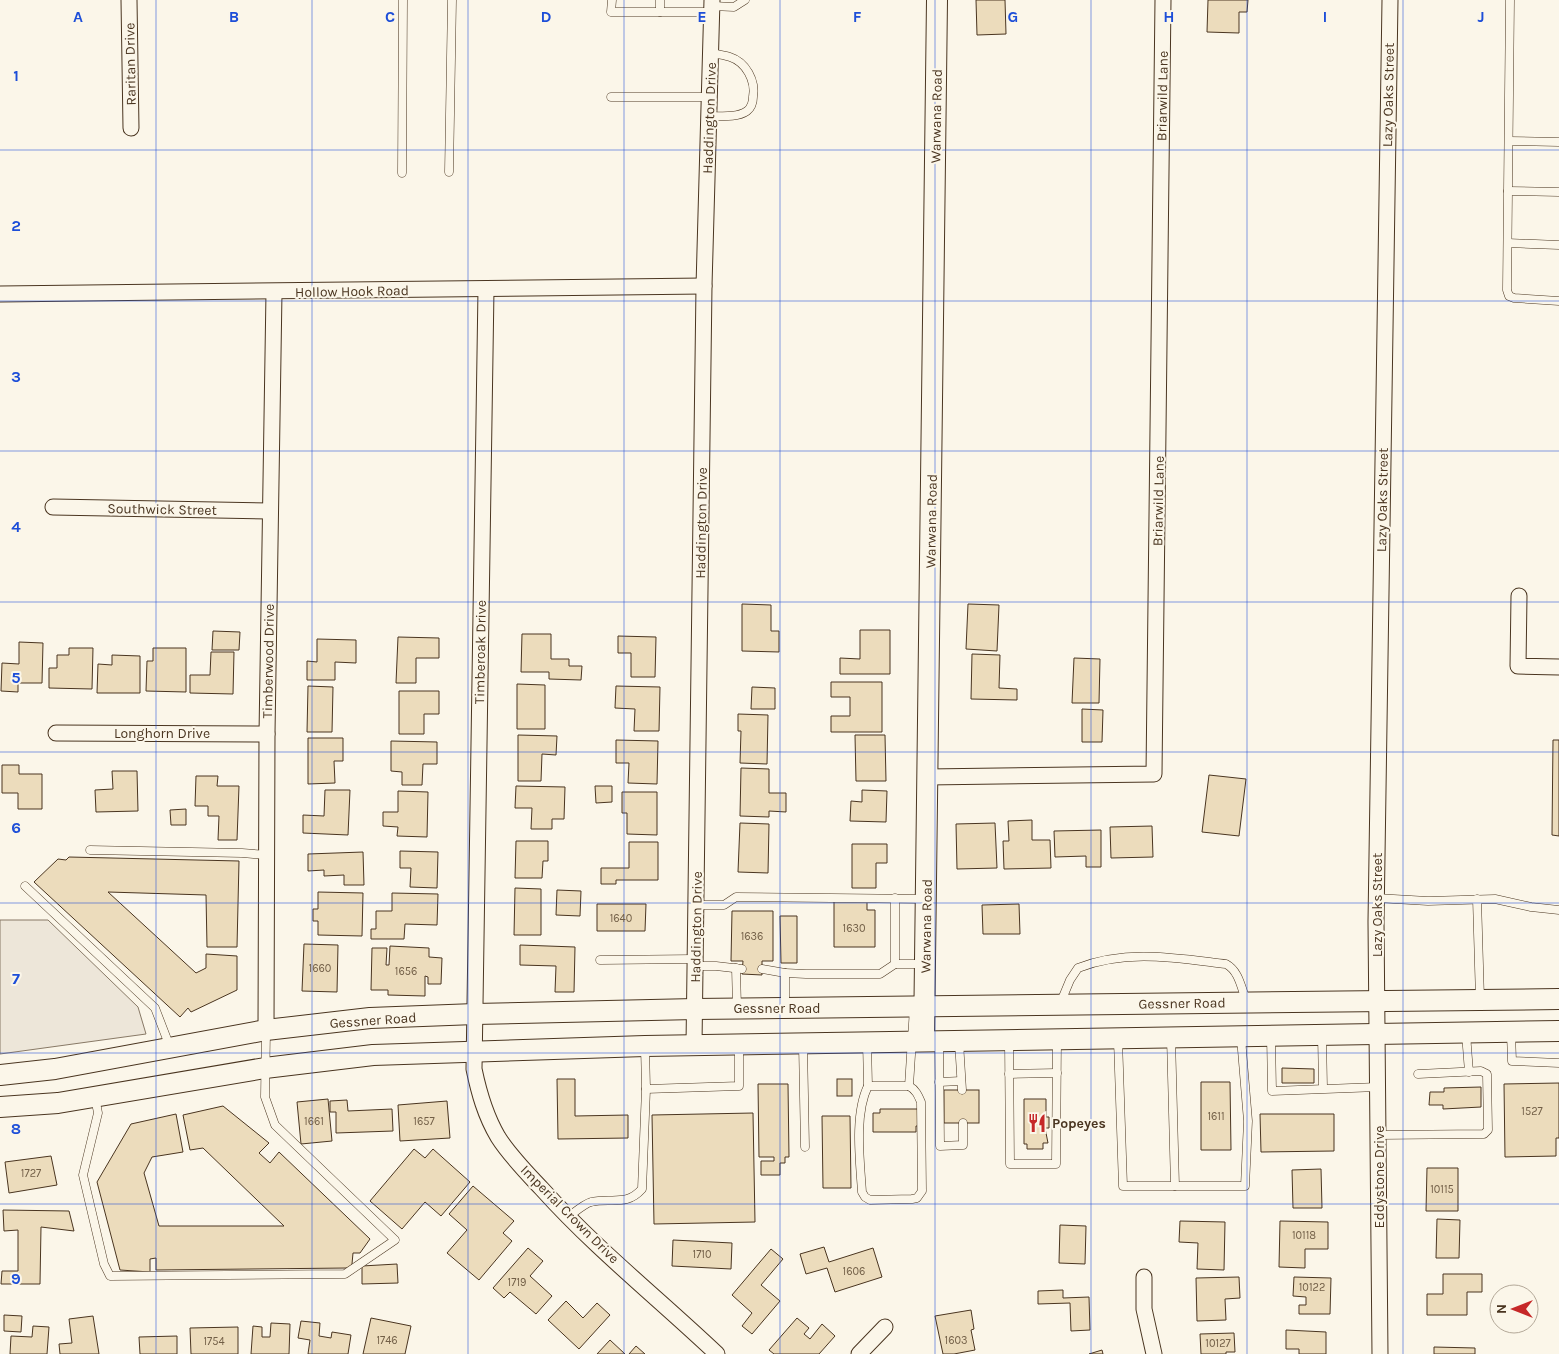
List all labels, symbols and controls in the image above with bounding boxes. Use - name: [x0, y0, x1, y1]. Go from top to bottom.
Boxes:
- text: A: [73, 7, 83, 26]
- text: B: [229, 7, 239, 26]
- text: C: [385, 7, 395, 26]
- text: D: [541, 7, 552, 26]
- text: E: [697, 7, 707, 26]
- text: F: [853, 7, 862, 26]
- text: G: [1008, 7, 1018, 26]
- text: H: [1163, 7, 1175, 26]
- text: I: [1323, 7, 1327, 26]
- text: J: [1477, 7, 1485, 26]
- street label: Raritan Drive: [121, 22, 140, 106]
- street label: Lazy Oaks Street: [1379, 43, 1398, 147]
- street label: Briarwild Lane: [1153, 51, 1172, 141]
- street label: Haddington Drive: [699, 62, 720, 174]
- text: 1: [13, 66, 19, 85]
- street label: Warwana Road: [927, 69, 946, 163]
- text: 2: [11, 216, 21, 235]
- street label: Hollow Hook Road: [295, 282, 409, 301]
- text: 3: [11, 367, 21, 386]
- street label: Lazy Oaks Street: [1373, 448, 1392, 552]
- street label: Briarwild Lane: [1149, 456, 1168, 546]
- street label: Haddington Drive: [692, 467, 711, 579]
- street label: Warwana Road: [922, 474, 941, 568]
- street label: Southwick Street: [107, 500, 217, 519]
- text: 4: [11, 517, 21, 536]
- street label: Timberoak Drive: [471, 600, 490, 704]
- street label: Timberwood Drive: [259, 604, 278, 718]
- text: 5: [11, 668, 21, 687]
- street label: Longhorn Drive: [114, 725, 210, 742]
- text: 6: [11, 818, 21, 837]
- street label: Lazy Oaks Street: [1369, 853, 1386, 957]
- street label: Haddington Drive: [687, 871, 706, 983]
- street label: Warwana Road: [917, 879, 936, 973]
- house number: 1640: [610, 912, 632, 925]
- house number: 1630: [843, 922, 865, 935]
- house number: 1636: [741, 930, 763, 943]
- house number: 1660: [309, 962, 331, 975]
- house number: 1656: [395, 965, 417, 978]
- text: 7: [12, 969, 20, 988]
- street label: Gessner Road: [1138, 994, 1226, 1013]
- street label: Gessner Road: [733, 1000, 821, 1017]
- street label: Gessner Road: [329, 1009, 417, 1032]
- house number: 1527: [1521, 1105, 1543, 1118]
- house number: 1611: [1207, 1110, 1225, 1123]
- restaurant icon: Popeyes: [1026, 1112, 1048, 1134]
- house number: 1661: [304, 1115, 324, 1128]
- house number: 1657: [413, 1115, 435, 1128]
- place label: Popeyes: [1052, 1115, 1106, 1132]
- text: 8: [11, 1119, 21, 1138]
- street label: Eddystone Drive: [1371, 1126, 1388, 1228]
- street label: Imperial Crown Drive: [517, 1162, 622, 1267]
- house number: 1727: [21, 1167, 41, 1180]
- house number: 10115: [1430, 1183, 1454, 1196]
- house number: 10118: [1292, 1229, 1316, 1242]
- house number: 1710: [693, 1248, 711, 1261]
- house number: 1606: [843, 1265, 865, 1278]
- text: 9: [11, 1269, 21, 1288]
- house number: 1719: [508, 1276, 526, 1289]
- house number: 10122: [1299, 1281, 1325, 1294]
- north arrow: [1489, 1284, 1539, 1334]
- text: N: [1493, 1304, 1510, 1314]
- house number: 1746: [376, 1334, 398, 1347]
- house number: 1603: [945, 1334, 967, 1347]
- house number: 1754: [203, 1335, 225, 1348]
- house number: 10127: [1205, 1337, 1231, 1350]

